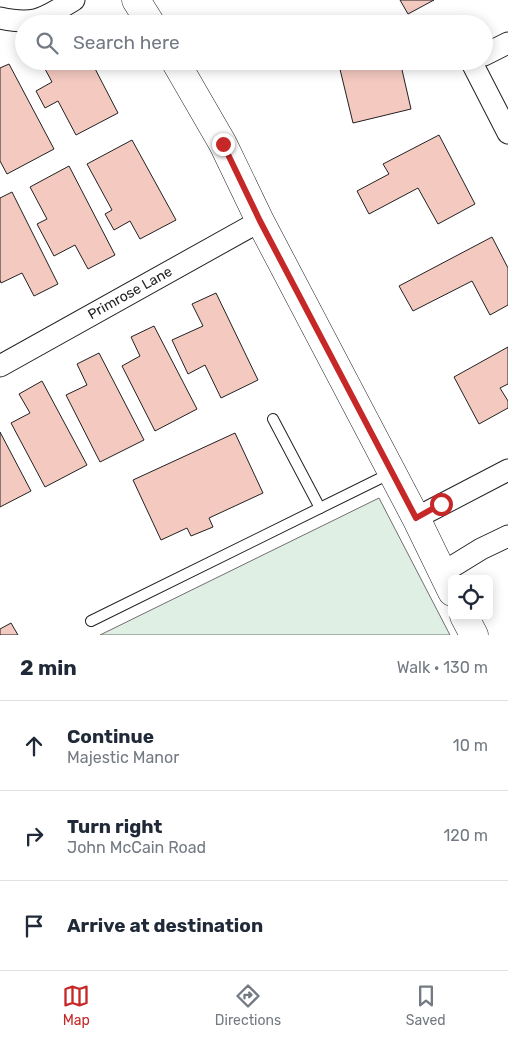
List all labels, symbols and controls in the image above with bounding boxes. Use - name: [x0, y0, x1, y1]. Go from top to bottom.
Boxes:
- search box: [15, 15, 493, 70]
- icon: search: [33, 29, 61, 57]
- text: Search here: [73, 31, 180, 54]
- route end: [212, 133, 235, 156]
- street label: Primrose Lane: [85, 263, 175, 323]
- route start: [430, 493, 453, 516]
- map controls: [448, 575, 493, 620]
- button: locate: [448, 575, 493, 620]
- text: 2 min: [20, 655, 77, 680]
- text: Walk · 130 m: [397, 658, 488, 677]
- text: Continue: [67, 725, 154, 748]
- icon: ahead: [20, 732, 48, 760]
- text: 10 m: [453, 736, 488, 755]
- text: Majestic Manor: [67, 748, 179, 767]
- text: Turn right: [67, 815, 162, 838]
- icon: right: [20, 822, 48, 850]
- text: 120 m: [443, 826, 488, 845]
- text: John McCain Road: [67, 838, 206, 857]
- icon: arrive: [20, 912, 48, 940]
- text: Arrive at destination: [67, 914, 263, 937]
- tab: Map: [62, 982, 90, 1029]
- tab: Directions: [215, 982, 281, 1029]
- tab: Saved: [406, 982, 446, 1029]

